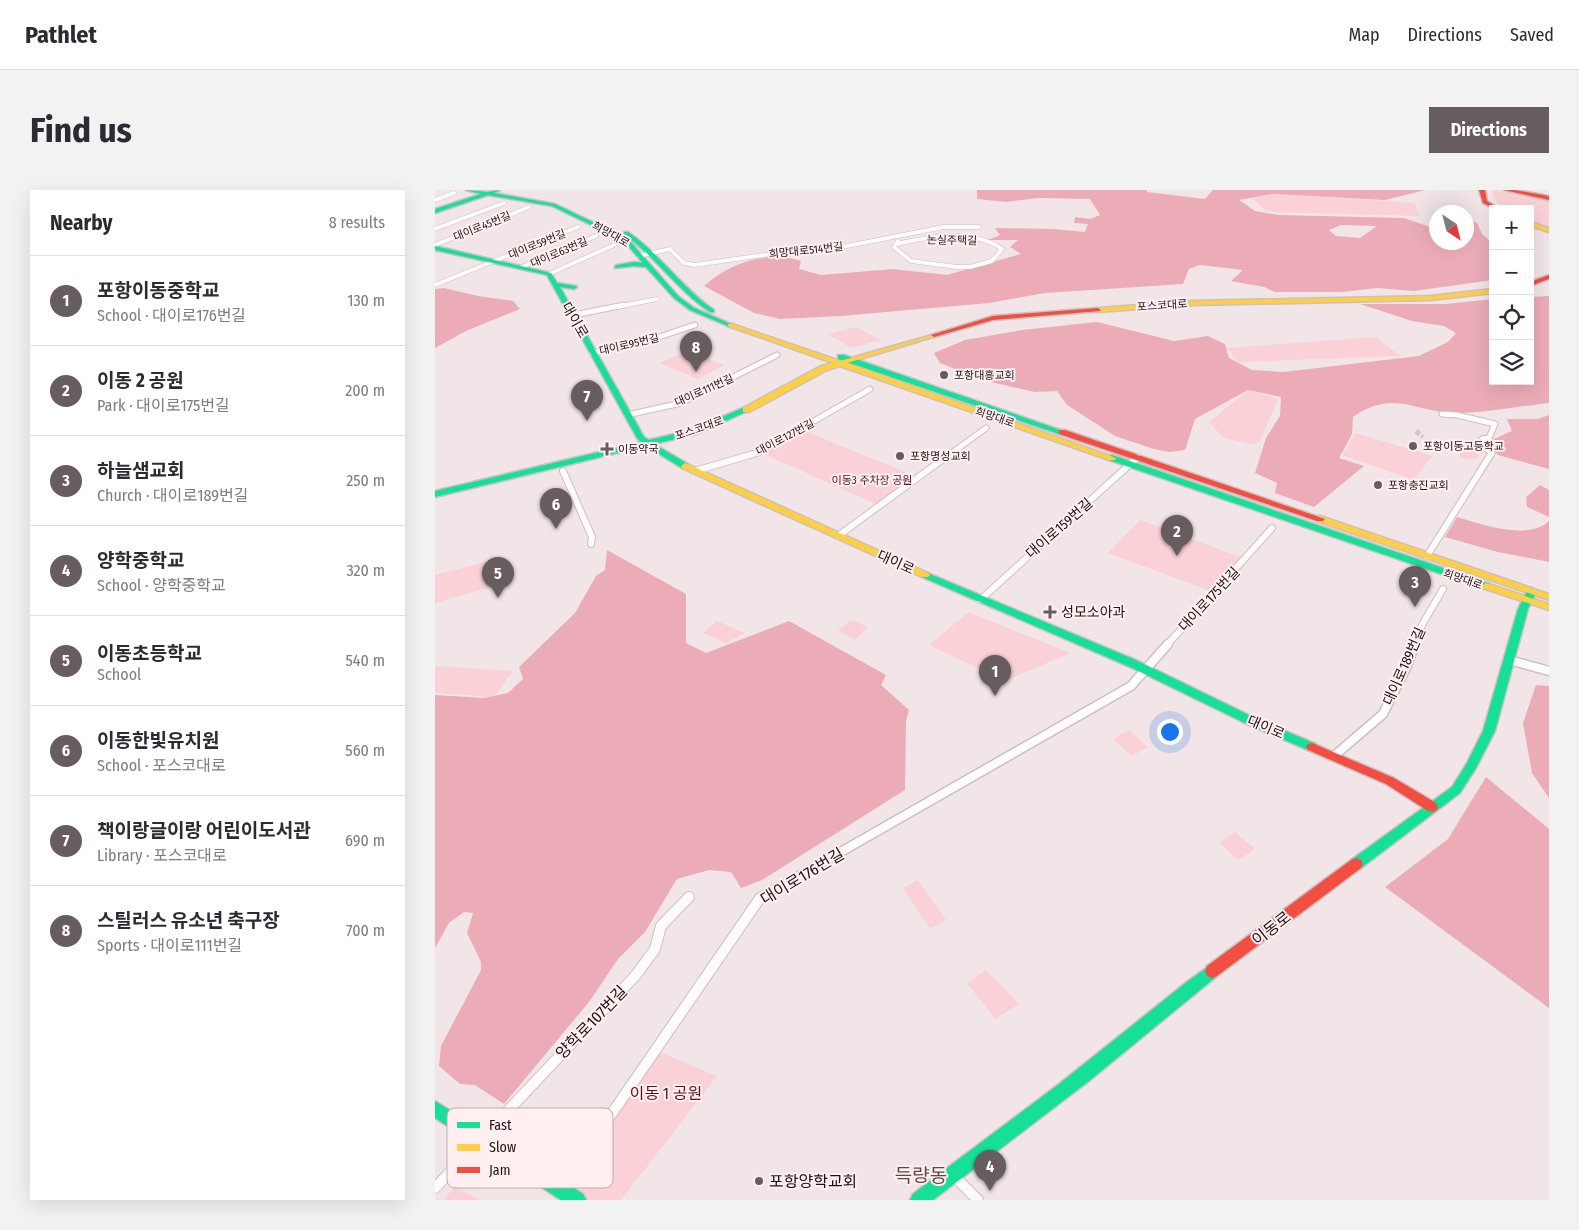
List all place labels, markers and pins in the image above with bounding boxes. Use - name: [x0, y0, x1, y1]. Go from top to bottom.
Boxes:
- pin: 8: [680, 331, 712, 372]
- marker: 포항대흥교회: [938, 369, 950, 381]
- place label: 포항대흥교회: [954, 369, 1015, 382]
- pin: 7: [571, 380, 603, 421]
- marker: 포항이동고등학교: [1407, 440, 1419, 452]
- place label: 포항이동고등학교: [1423, 440, 1504, 453]
- marker: 이동약국: [600, 442, 614, 456]
- place label: 이동약국: [618, 443, 658, 456]
- marker: 포항명성교회: [894, 450, 906, 462]
- place label: 포항명성교회: [910, 450, 971, 463]
- marker: 포항충진교회: [1372, 479, 1384, 491]
- place label: 포항충진교회: [1388, 479, 1449, 492]
- pin: 6: [540, 488, 572, 529]
- pin: 2: [1161, 515, 1193, 556]
- pin: 5: [482, 557, 514, 598]
- pin: 3: [1399, 566, 1431, 607]
- place label: 성모소아과: [1061, 604, 1126, 621]
- marker: 성모소아과: [1043, 605, 1057, 619]
- pin: 1: [979, 655, 1011, 696]
- pin: 4: [974, 1150, 1006, 1191]
- place label: 포항양학교회: [769, 1172, 857, 1191]
- marker: 포항양학교회: [753, 1175, 765, 1187]

